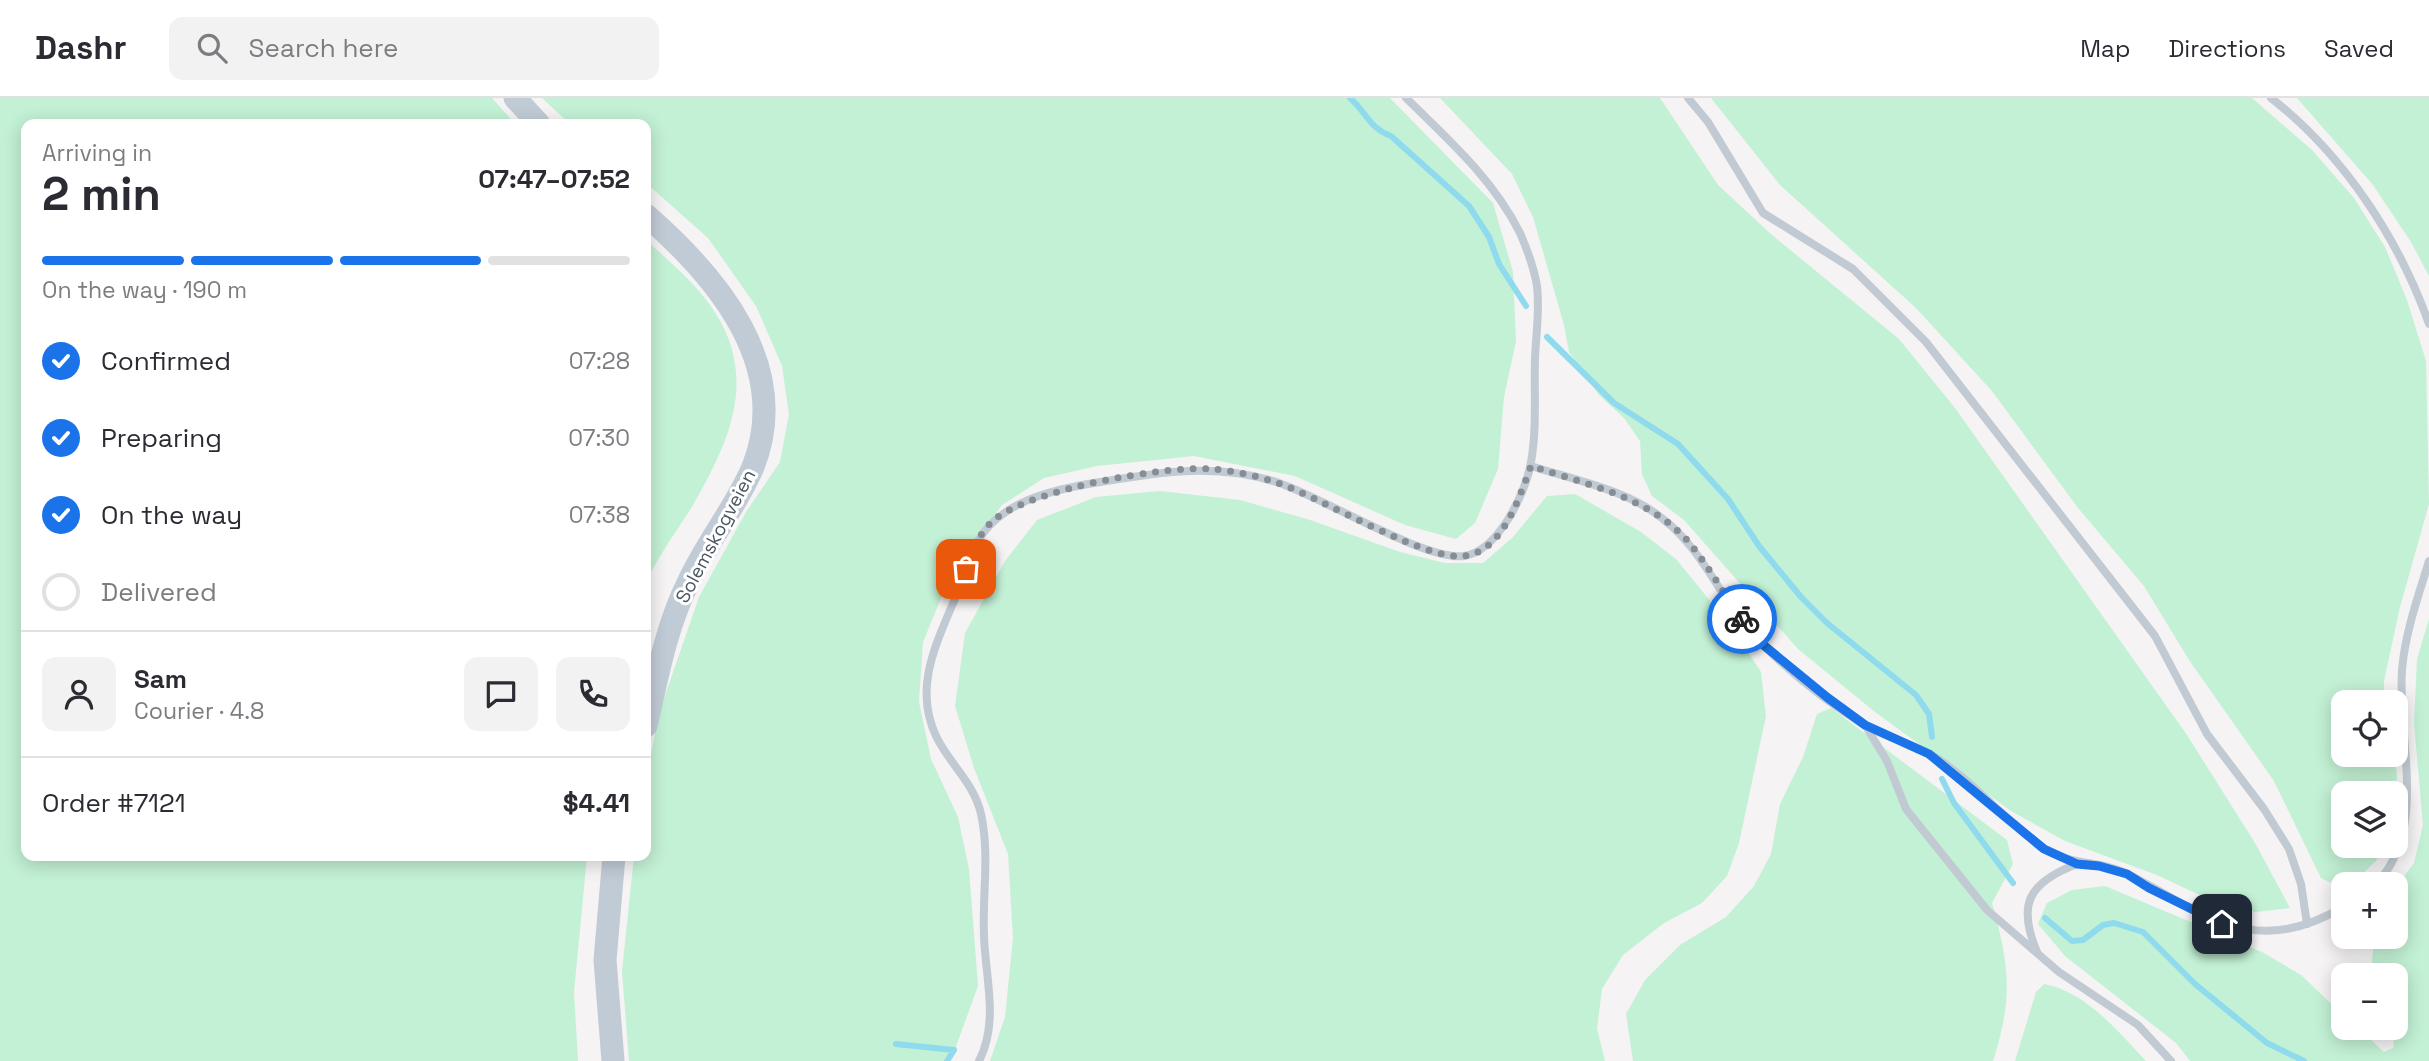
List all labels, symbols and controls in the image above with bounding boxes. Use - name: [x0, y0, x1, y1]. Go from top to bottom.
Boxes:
- search box: [169, 17, 659, 80]
- text: Dashr: [35, 27, 127, 69]
- icon: search: [193, 29, 231, 67]
- text: Search here: [249, 31, 398, 65]
- text: Map: [2080, 33, 2130, 64]
- text: Directions: [2168, 33, 2286, 64]
- text: Saved: [2324, 33, 2394, 64]
- text: Arriving in: [42, 138, 152, 168]
- text: 07:47–07:52: [478, 162, 630, 196]
- text: 2 min: [42, 165, 161, 223]
- text: On the way · 190 m: [42, 275, 247, 305]
- icon: check: [42, 342, 80, 380]
- text: Confirmed: [101, 344, 231, 378]
- text: 07:28: [569, 346, 630, 376]
- icon: check: [42, 419, 80, 457]
- text: Preparing: [101, 421, 222, 455]
- text: 07:30: [568, 423, 630, 453]
- street label: Solemskogveien: [670, 465, 761, 607]
- icon: check: [42, 496, 80, 534]
- text: On the way: [101, 498, 242, 532]
- text: 07:38: [569, 500, 630, 530]
- pin: [936, 539, 996, 599]
- icon: bag: [947, 550, 985, 588]
- text: Delivered: [101, 575, 217, 609]
- courier: [1707, 584, 1777, 654]
- icon: bike: [1723, 600, 1761, 638]
- button: person: [42, 657, 116, 731]
- button: chat: [464, 657, 538, 731]
- button: phone: [556, 657, 630, 731]
- text: Sam: [134, 662, 187, 696]
- map controls: [2331, 690, 2408, 1040]
- button: locate: [2331, 690, 2408, 767]
- text: Courier · 4.8: [134, 696, 264, 726]
- button: layers: [2331, 781, 2408, 858]
- text: Order #7121: [42, 786, 186, 820]
- text: $4.41: [563, 786, 630, 820]
- button: +: [2331, 872, 2408, 949]
- pin: [2192, 894, 2252, 954]
- icon: home: [2203, 905, 2241, 943]
- button: −: [2331, 963, 2408, 1040]

